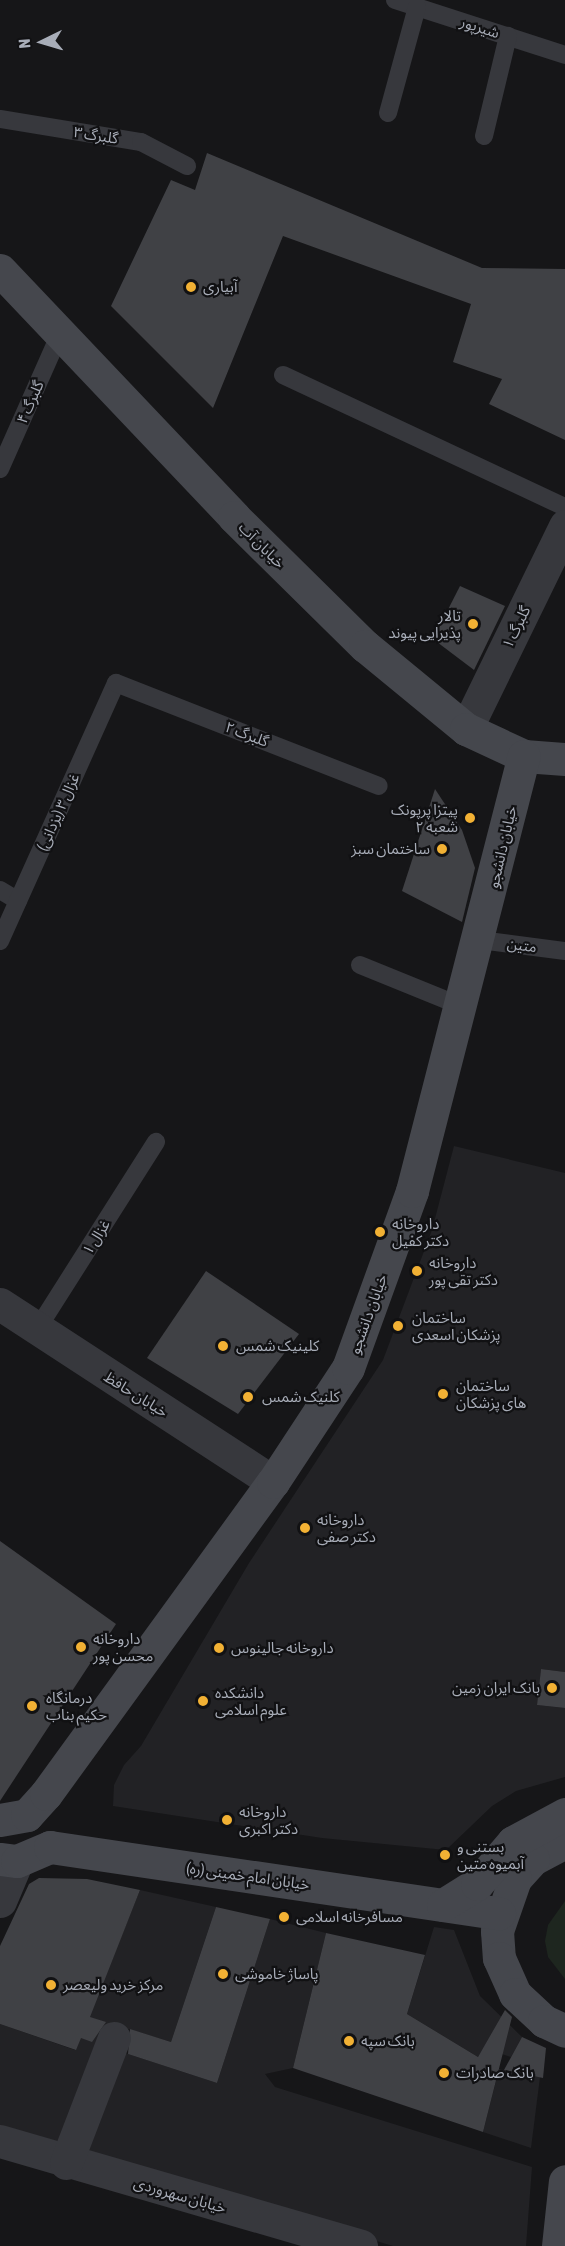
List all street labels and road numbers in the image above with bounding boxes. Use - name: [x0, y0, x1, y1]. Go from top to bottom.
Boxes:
- street label: شیرپور: [458, 12, 502, 42]
- street label: گلبرگ ۳: [72, 123, 120, 147]
- street label: گلبرگ ۴: [13, 378, 47, 426]
- street label: خیابان آب: [235, 518, 289, 572]
- street label: گلبرگ ۱: [498, 603, 534, 651]
- street label: گلبرگ ۲: [223, 718, 271, 750]
- street label: غزال ۳ (یزدانی): [33, 771, 83, 853]
- street label: خیابان دانشجو: [484, 804, 520, 890]
- street label: متین: [506, 934, 538, 956]
- street label: غزال ۱: [78, 1216, 114, 1258]
- street label: خیابان دانشجو: [345, 1272, 391, 1356]
- street label: خیابان حافظ: [101, 1367, 171, 1421]
- street label: خیابان امام خمینی (ره): [185, 1858, 311, 1894]
- street label: خیابان سهروردی: [132, 2173, 228, 2217]

